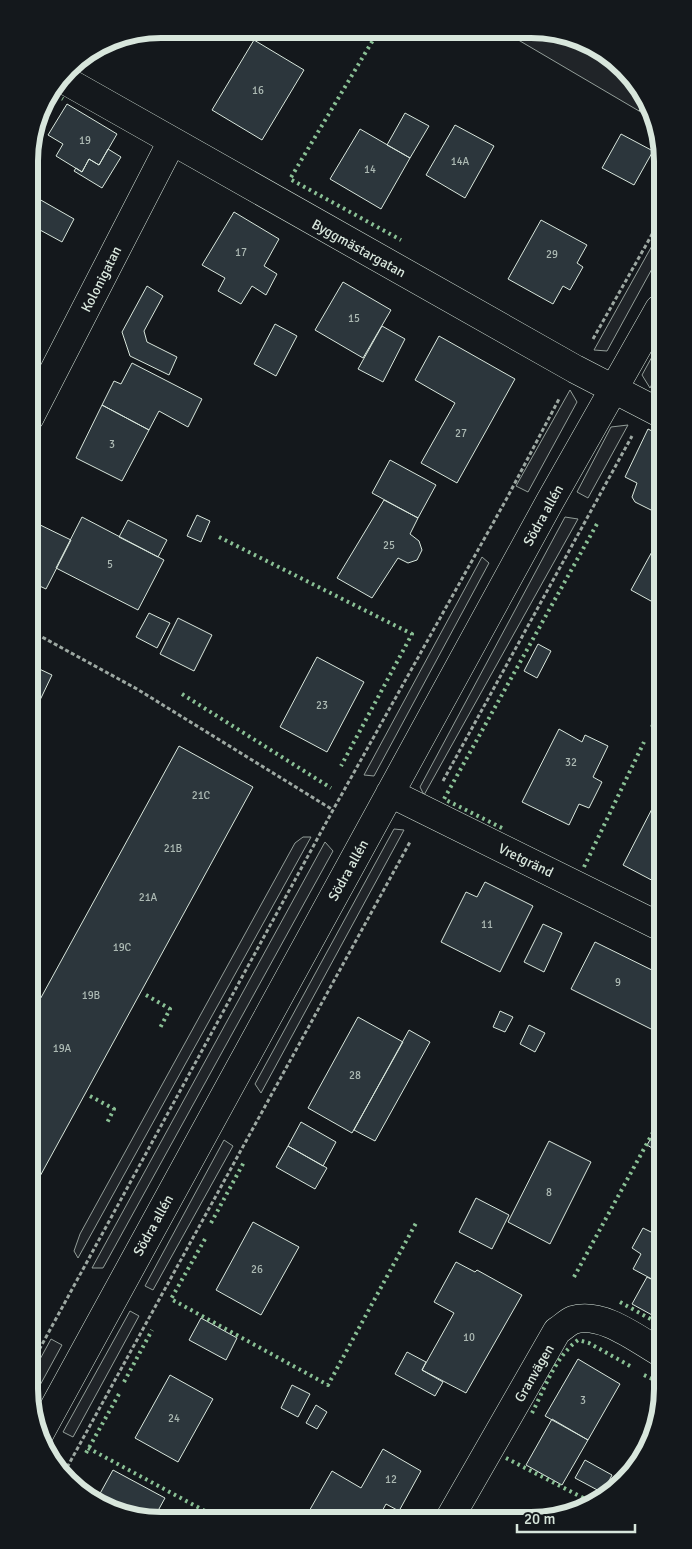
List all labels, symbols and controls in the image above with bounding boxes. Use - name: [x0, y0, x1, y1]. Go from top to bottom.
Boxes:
- house number: 16: [252, 84, 264, 97]
- house number: 19: [79, 134, 91, 147]
- house number: 14A: [451, 155, 470, 168]
- house number: 14: [364, 163, 376, 176]
- street label: Byggmästargatan: [309, 216, 409, 281]
- street label: Kolonigatan: [78, 243, 125, 315]
- house number: 17: [235, 246, 247, 259]
- house number: 29: [546, 248, 558, 261]
- house number: 15: [348, 312, 360, 325]
- house number: 27: [455, 427, 467, 440]
- house number: 3: [109, 438, 115, 451]
- street label: Södra allén: [520, 482, 567, 549]
- house number: 25: [383, 539, 395, 552]
- house number: 5: [107, 558, 113, 571]
- house number: 23: [316, 699, 328, 712]
- house number: 32: [565, 756, 577, 769]
- house number: 21C: [192, 789, 211, 802]
- street label: Södra allén: [325, 837, 372, 904]
- street label: Vretgränd: [496, 840, 556, 881]
- house number: 21B: [164, 842, 183, 855]
- house number: 21A: [139, 891, 158, 904]
- house number: 11: [481, 918, 493, 931]
- house number: 19C: [113, 941, 132, 954]
- house number: 9: [615, 976, 621, 989]
- house number: 19B: [82, 989, 101, 1002]
- house number: 19A: [53, 1042, 72, 1055]
- house number: 28: [349, 1069, 361, 1082]
- house number: 8: [546, 1186, 552, 1199]
- street label: Södra allén: [130, 1192, 177, 1259]
- house number: 26: [251, 1263, 263, 1276]
- house number: 10: [463, 1331, 475, 1344]
- street label: Granvägen: [511, 1341, 558, 1405]
- house number: 3: [580, 1394, 586, 1407]
- house number: 24: [168, 1412, 180, 1425]
- house number: 12: [385, 1473, 397, 1486]
- scale bar: [517, 1502, 634, 1534]
- text: 20 m: [524, 1510, 555, 1528]

